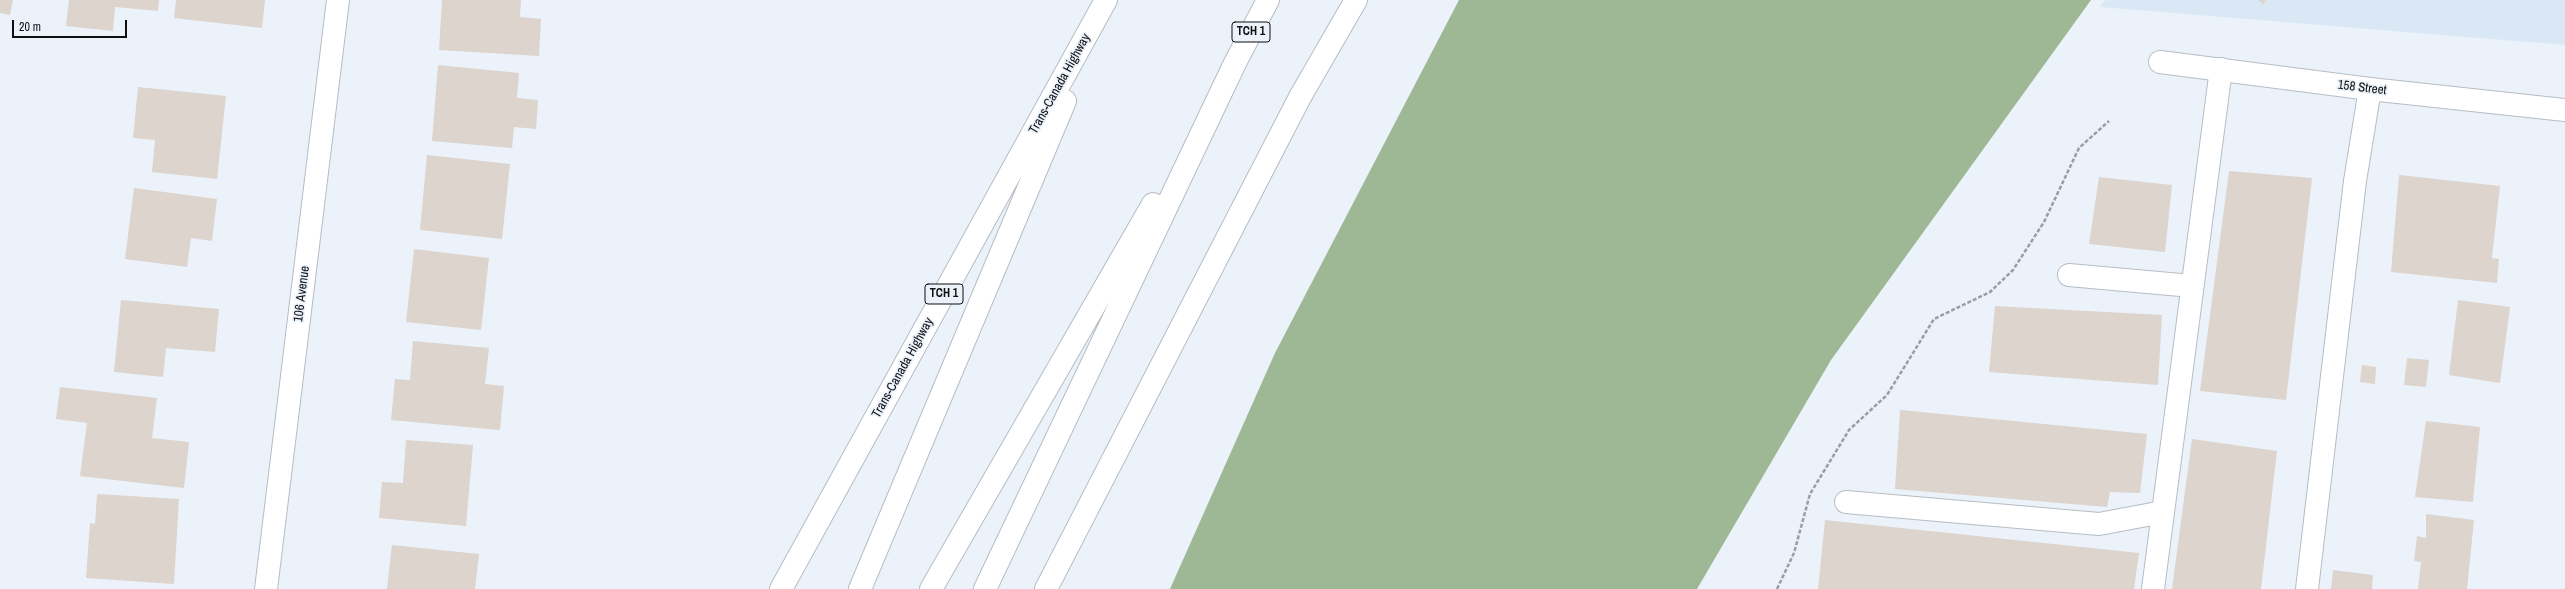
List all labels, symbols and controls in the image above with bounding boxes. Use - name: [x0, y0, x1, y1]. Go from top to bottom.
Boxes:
- scale bar: [14, 12, 129, 38]
- text: 20 m: [19, 19, 41, 35]
- road number: TCH 1: [1232, 22, 1270, 42]
- street label: Trans-Canada Highway: [1026, 31, 1094, 137]
- street label: 158 Street: [2337, 77, 2387, 99]
- street label: 106 Avenue: [291, 265, 313, 323]
- road number: TCH 1: [925, 284, 963, 304]
- street label: Trans-Canada Highway: [869, 315, 937, 421]

